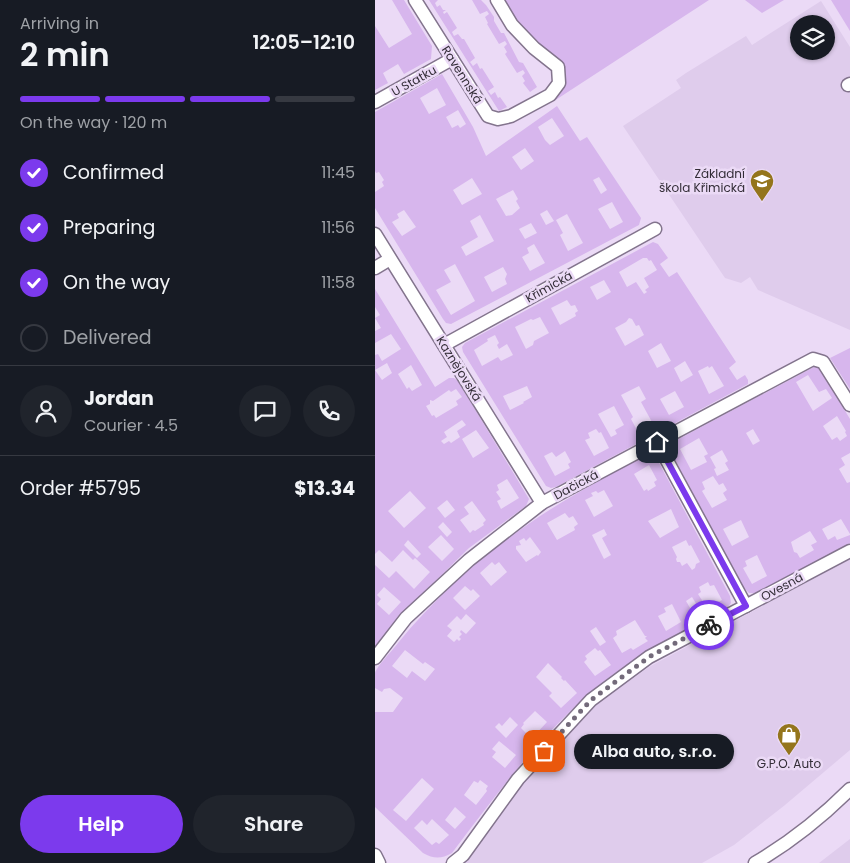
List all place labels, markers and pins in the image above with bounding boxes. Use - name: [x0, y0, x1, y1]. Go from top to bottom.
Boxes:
- place label: Základní škola Křimická: [659, 165, 745, 196]
- school or university icon: Základní škola Křimická: [749, 168, 775, 202]
- pin: [636, 421, 678, 463]
- shop icon: G.P.O. Auto: [776, 722, 802, 756]
- pin: [523, 730, 565, 772]
- callout: Alba auto, s.r.o.: [574, 734, 734, 768]
- place label: G.P.O. Auto: [757, 755, 821, 772]

